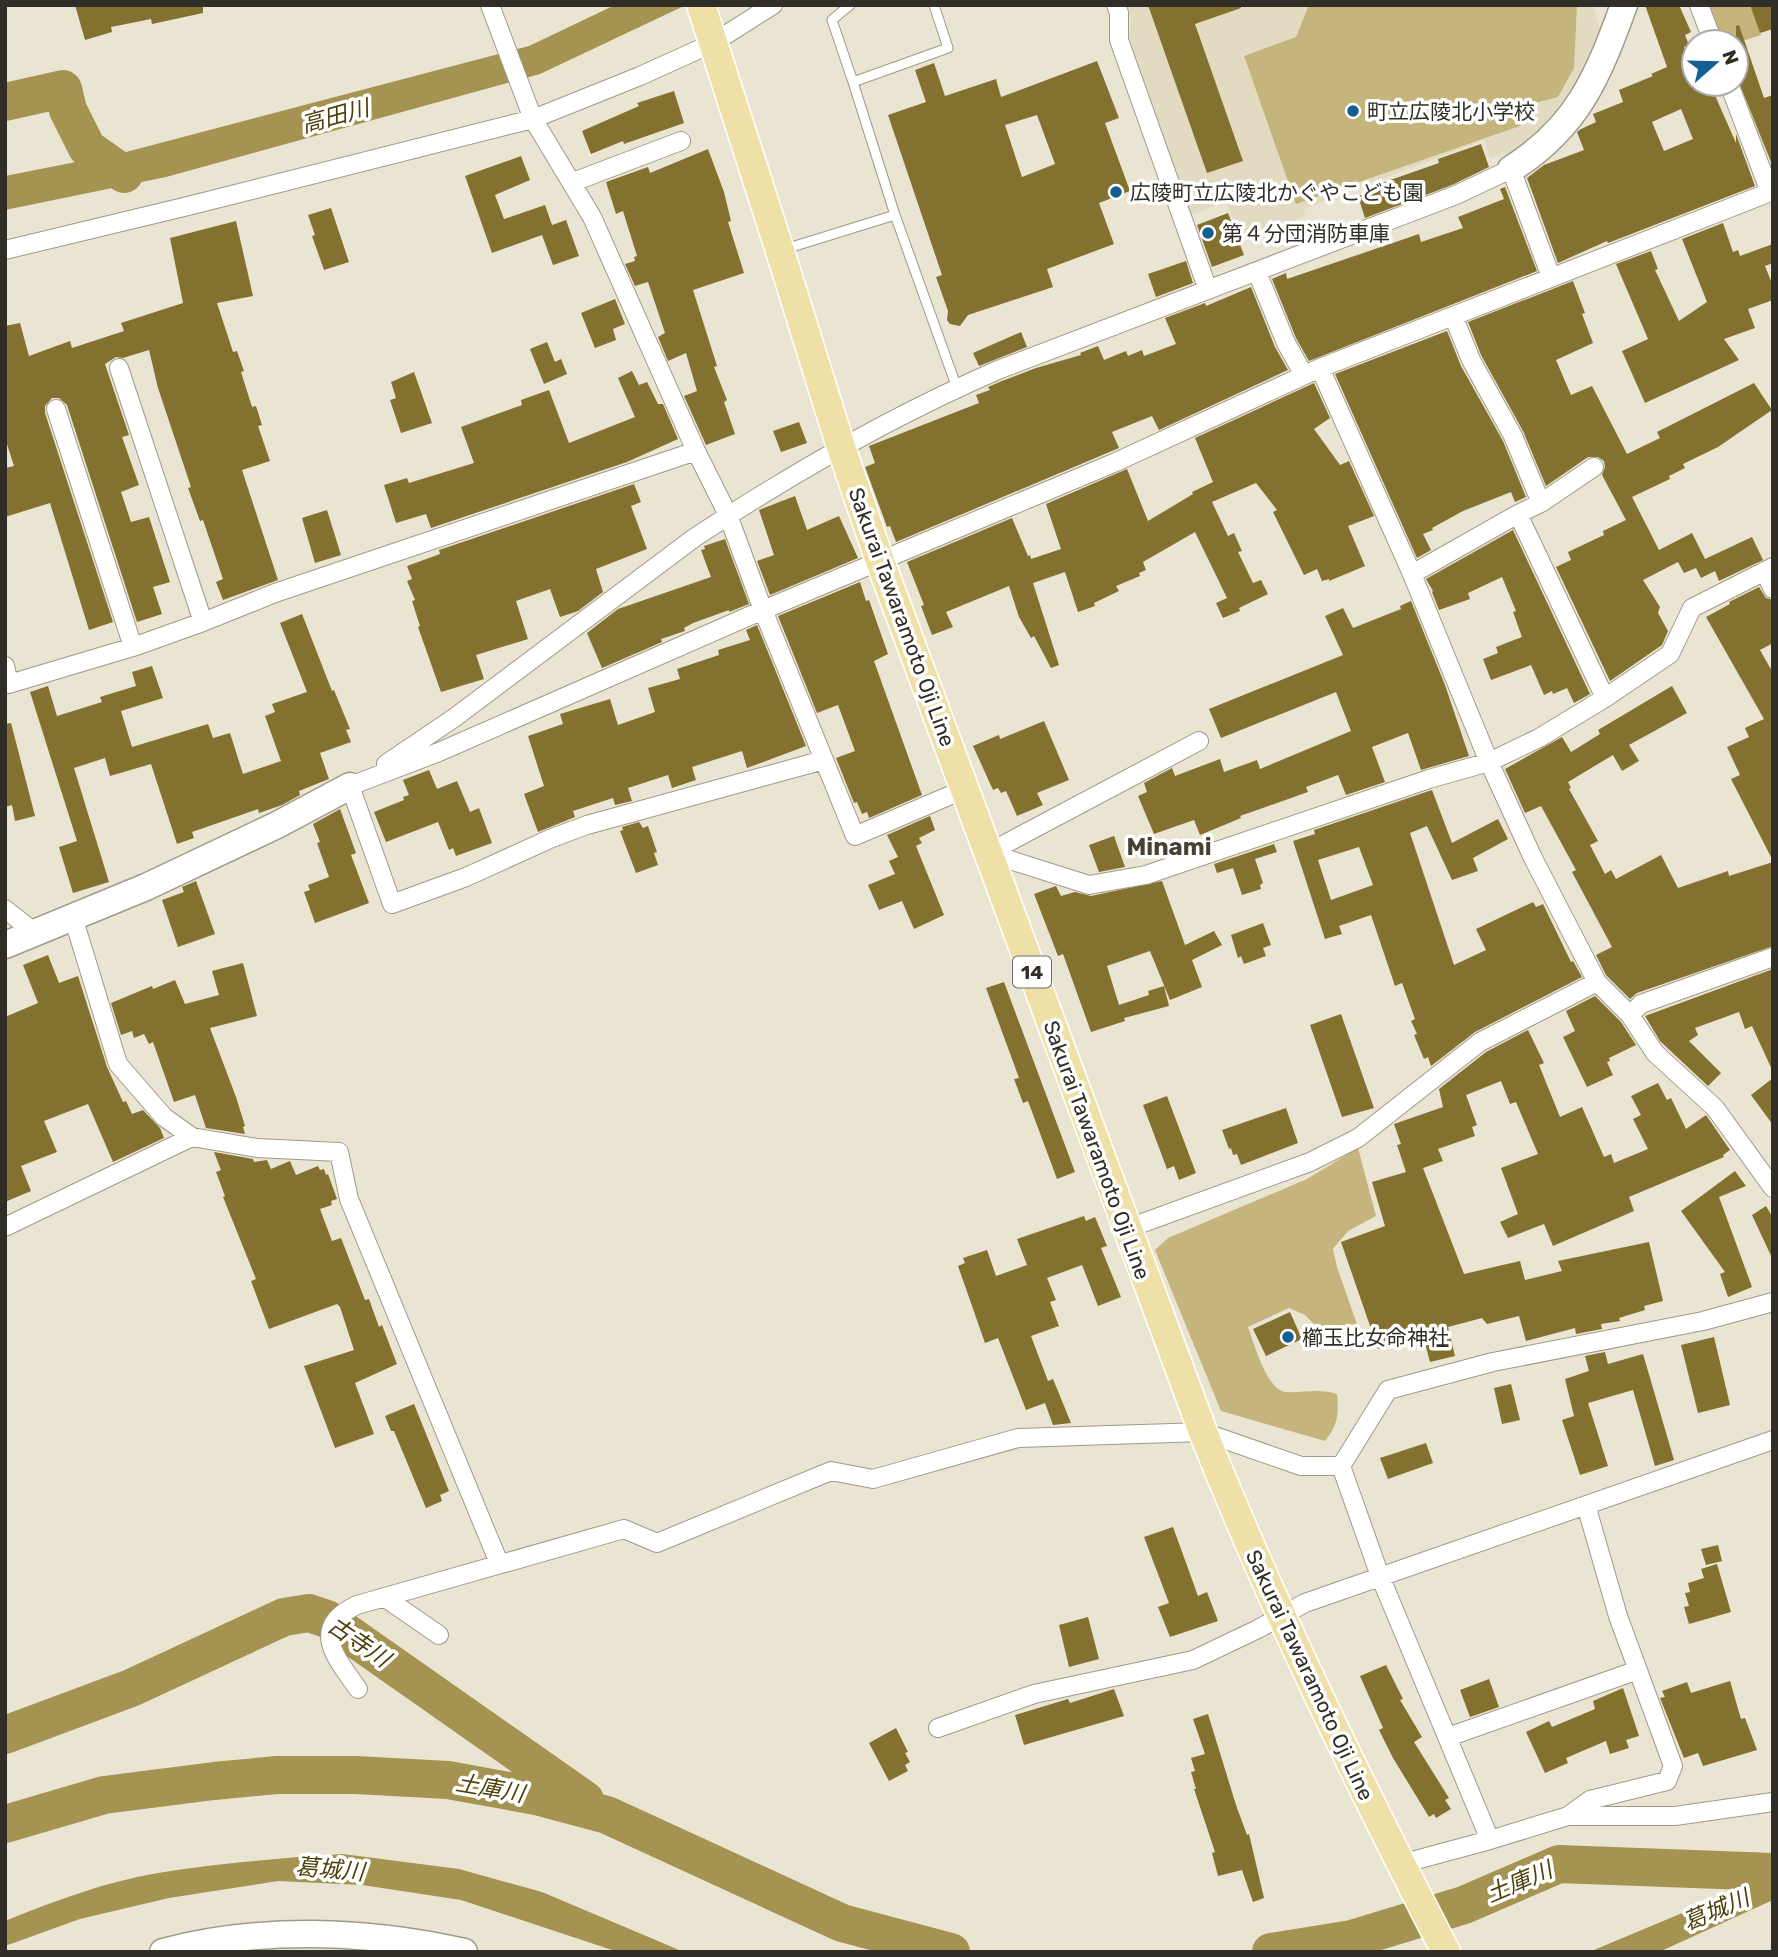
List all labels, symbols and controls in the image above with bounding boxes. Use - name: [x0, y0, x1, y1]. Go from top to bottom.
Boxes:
- north arrow: [1680, 28, 1750, 98]
- text: N: [1717, 47, 1744, 68]
- water label: 高田川: [298, 93, 375, 138]
- place label: 町立広陵北小学校: [1367, 99, 1535, 124]
- marker: 町立広陵北小学校: [1345, 103, 1361, 119]
- place label: 広陵町立広陵北かぐやこども園: [1130, 180, 1424, 205]
- marker: 広陵町立広陵北かぐやこども園: [1108, 184, 1124, 200]
- place label: 第４分団消防車庫: [1222, 221, 1390, 246]
- marker: 第４分団消防車庫: [1200, 225, 1216, 241]
- street label: Sakurai Tawaramoto Oji Line: [843, 484, 961, 750]
- district label: Minami: [1126, 833, 1212, 861]
- road number: 14: [1013, 956, 1051, 988]
- street label: Sakurai Tawaramoto Oji Line: [1038, 1017, 1156, 1283]
- place label: 櫛玉比女命神社: [1302, 1325, 1449, 1350]
- marker: 櫛玉比女命神社: [1280, 1329, 1296, 1345]
- street label: Sakurai Tawaramoto Oji Line: [1241, 1546, 1379, 1804]
- water label: 古寺川: [323, 1611, 398, 1675]
- water label: 土庫川: [454, 1768, 529, 1808]
- water label: 葛城川: [294, 1852, 369, 1886]
- water label: 土庫川: [1482, 1854, 1559, 1908]
- water label: 葛城川: [1679, 1882, 1756, 1936]

